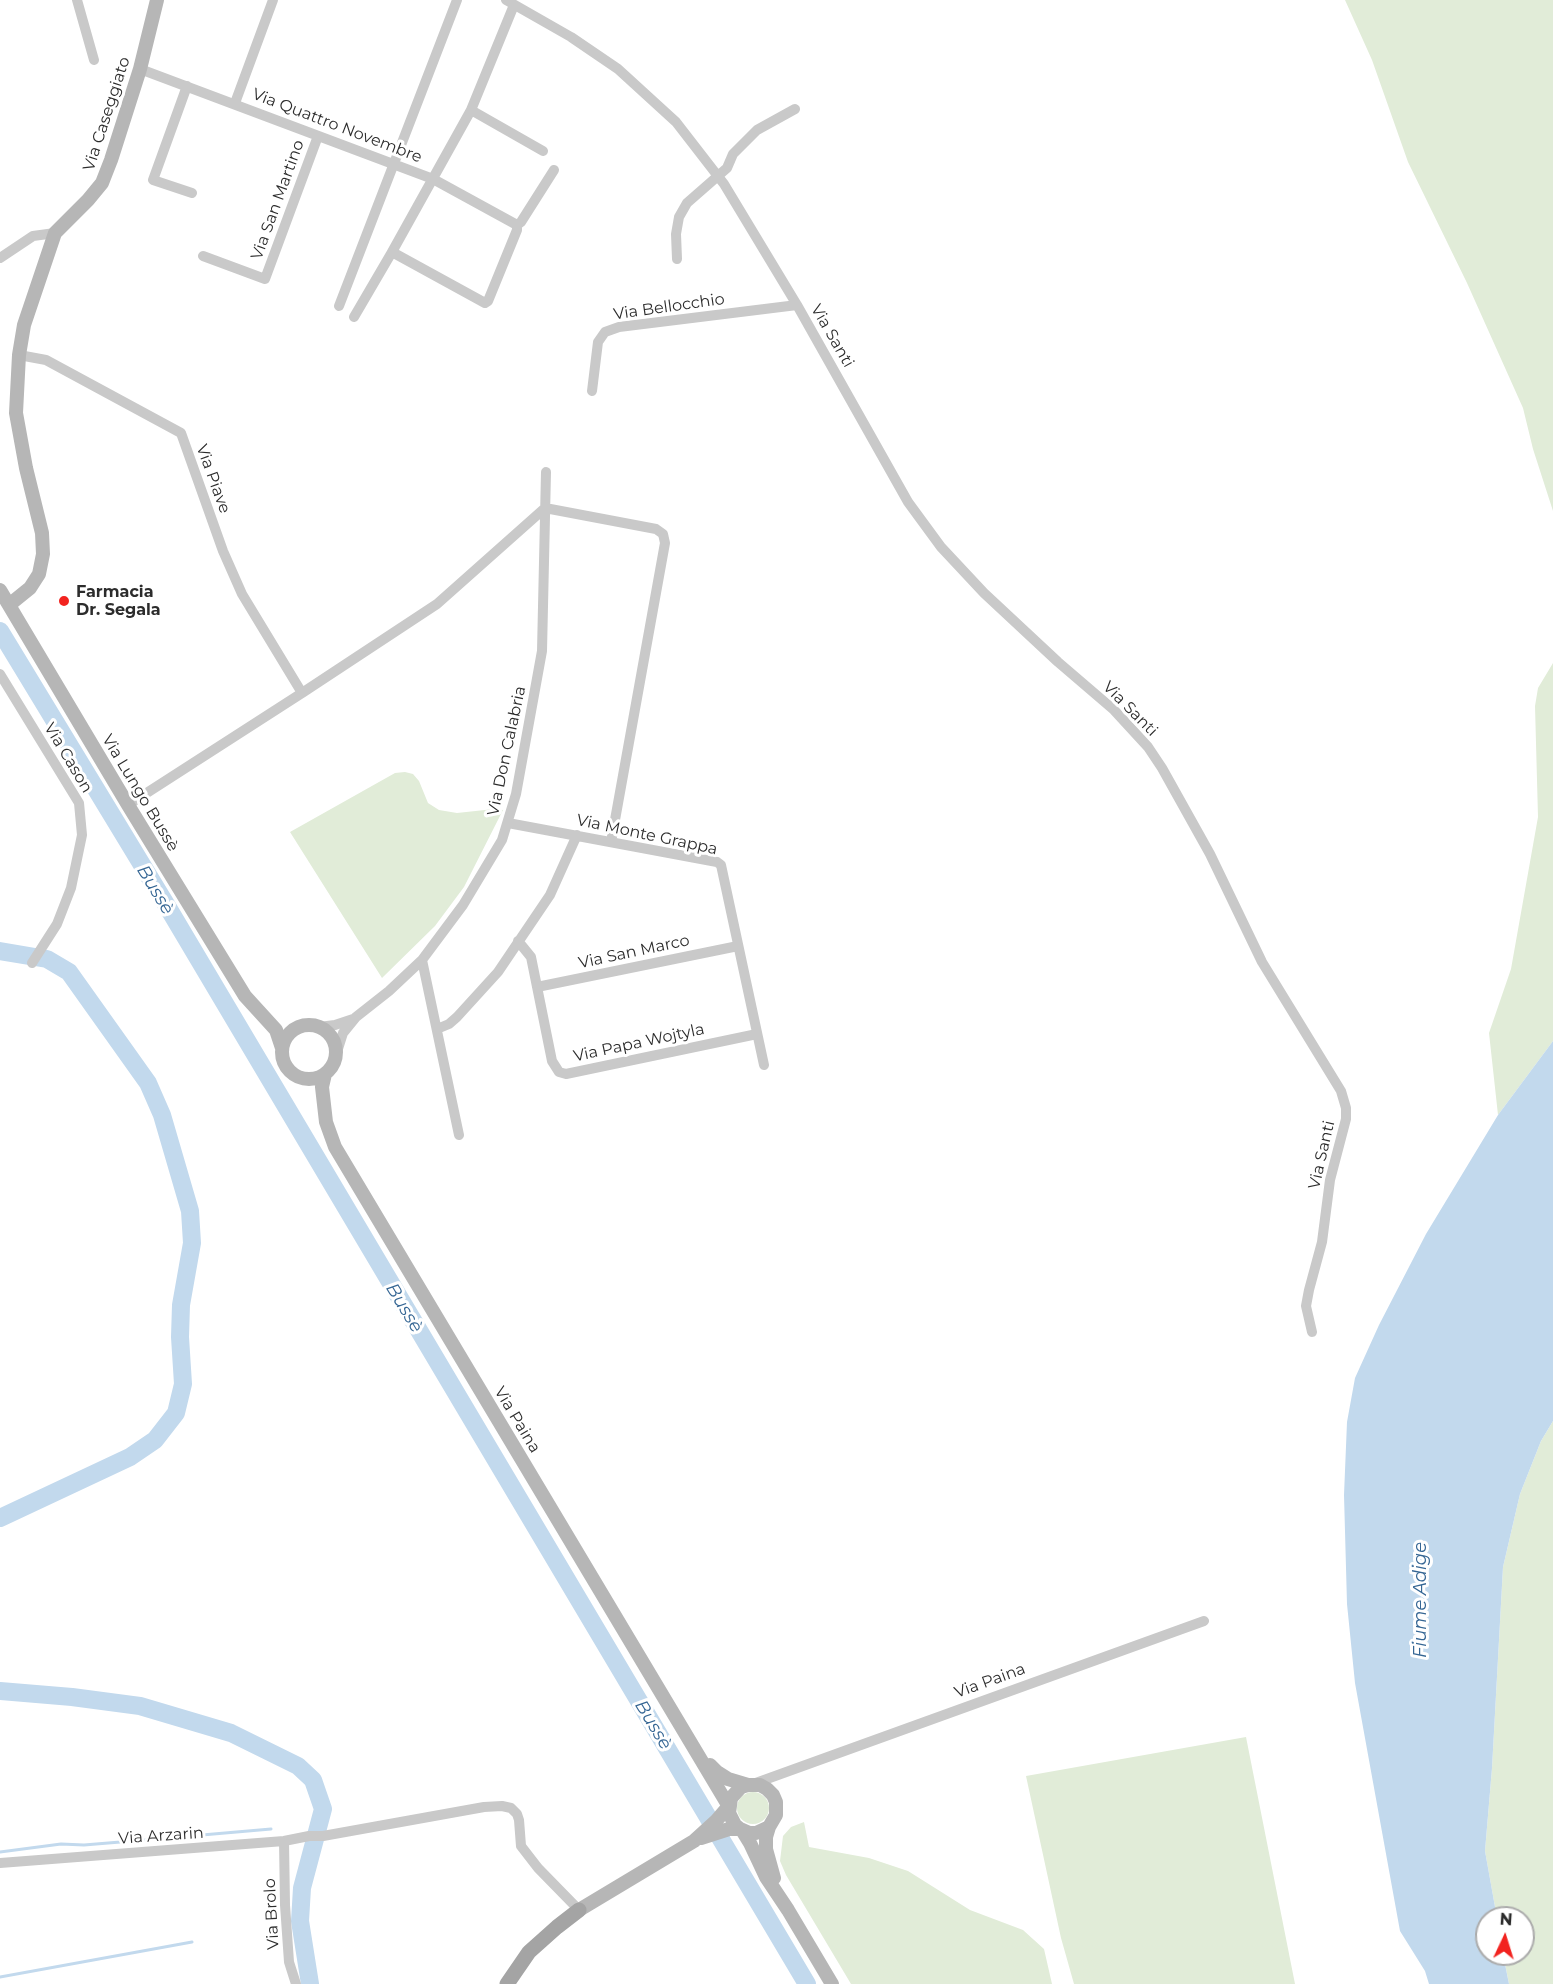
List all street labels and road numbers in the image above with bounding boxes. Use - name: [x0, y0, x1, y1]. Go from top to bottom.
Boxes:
- street label: Via Caseggiato: [80, 55, 134, 173]
- street label: Via Quattro Novembre: [249, 85, 425, 167]
- street label: Via San Martino: [247, 137, 309, 263]
- street label: Via Bellocchio: [612, 290, 726, 324]
- street label: Via Santi: [806, 301, 858, 371]
- street label: Via Piave: [192, 442, 234, 516]
- street label: Via Santi: [1099, 678, 1161, 740]
- street label: Via Don Calabria: [484, 684, 530, 818]
- street label: Via Cason: [40, 720, 96, 796]
- street label: Via Lungo Bussè: [98, 731, 182, 855]
- street label: Via Monte Grappa: [575, 811, 719, 859]
- street label: Via San Marco: [577, 931, 691, 973]
- street label: Via Papa Wojtyla: [572, 1020, 706, 1066]
- street label: Via Santi: [1305, 1119, 1339, 1191]
- street label: Via Paina: [490, 1383, 544, 1457]
- street label: Via Paina: [952, 1659, 1028, 1703]
- street label: Via Arzarin: [118, 1823, 204, 1849]
- street label: Via Brolo: [261, 1878, 283, 1950]

